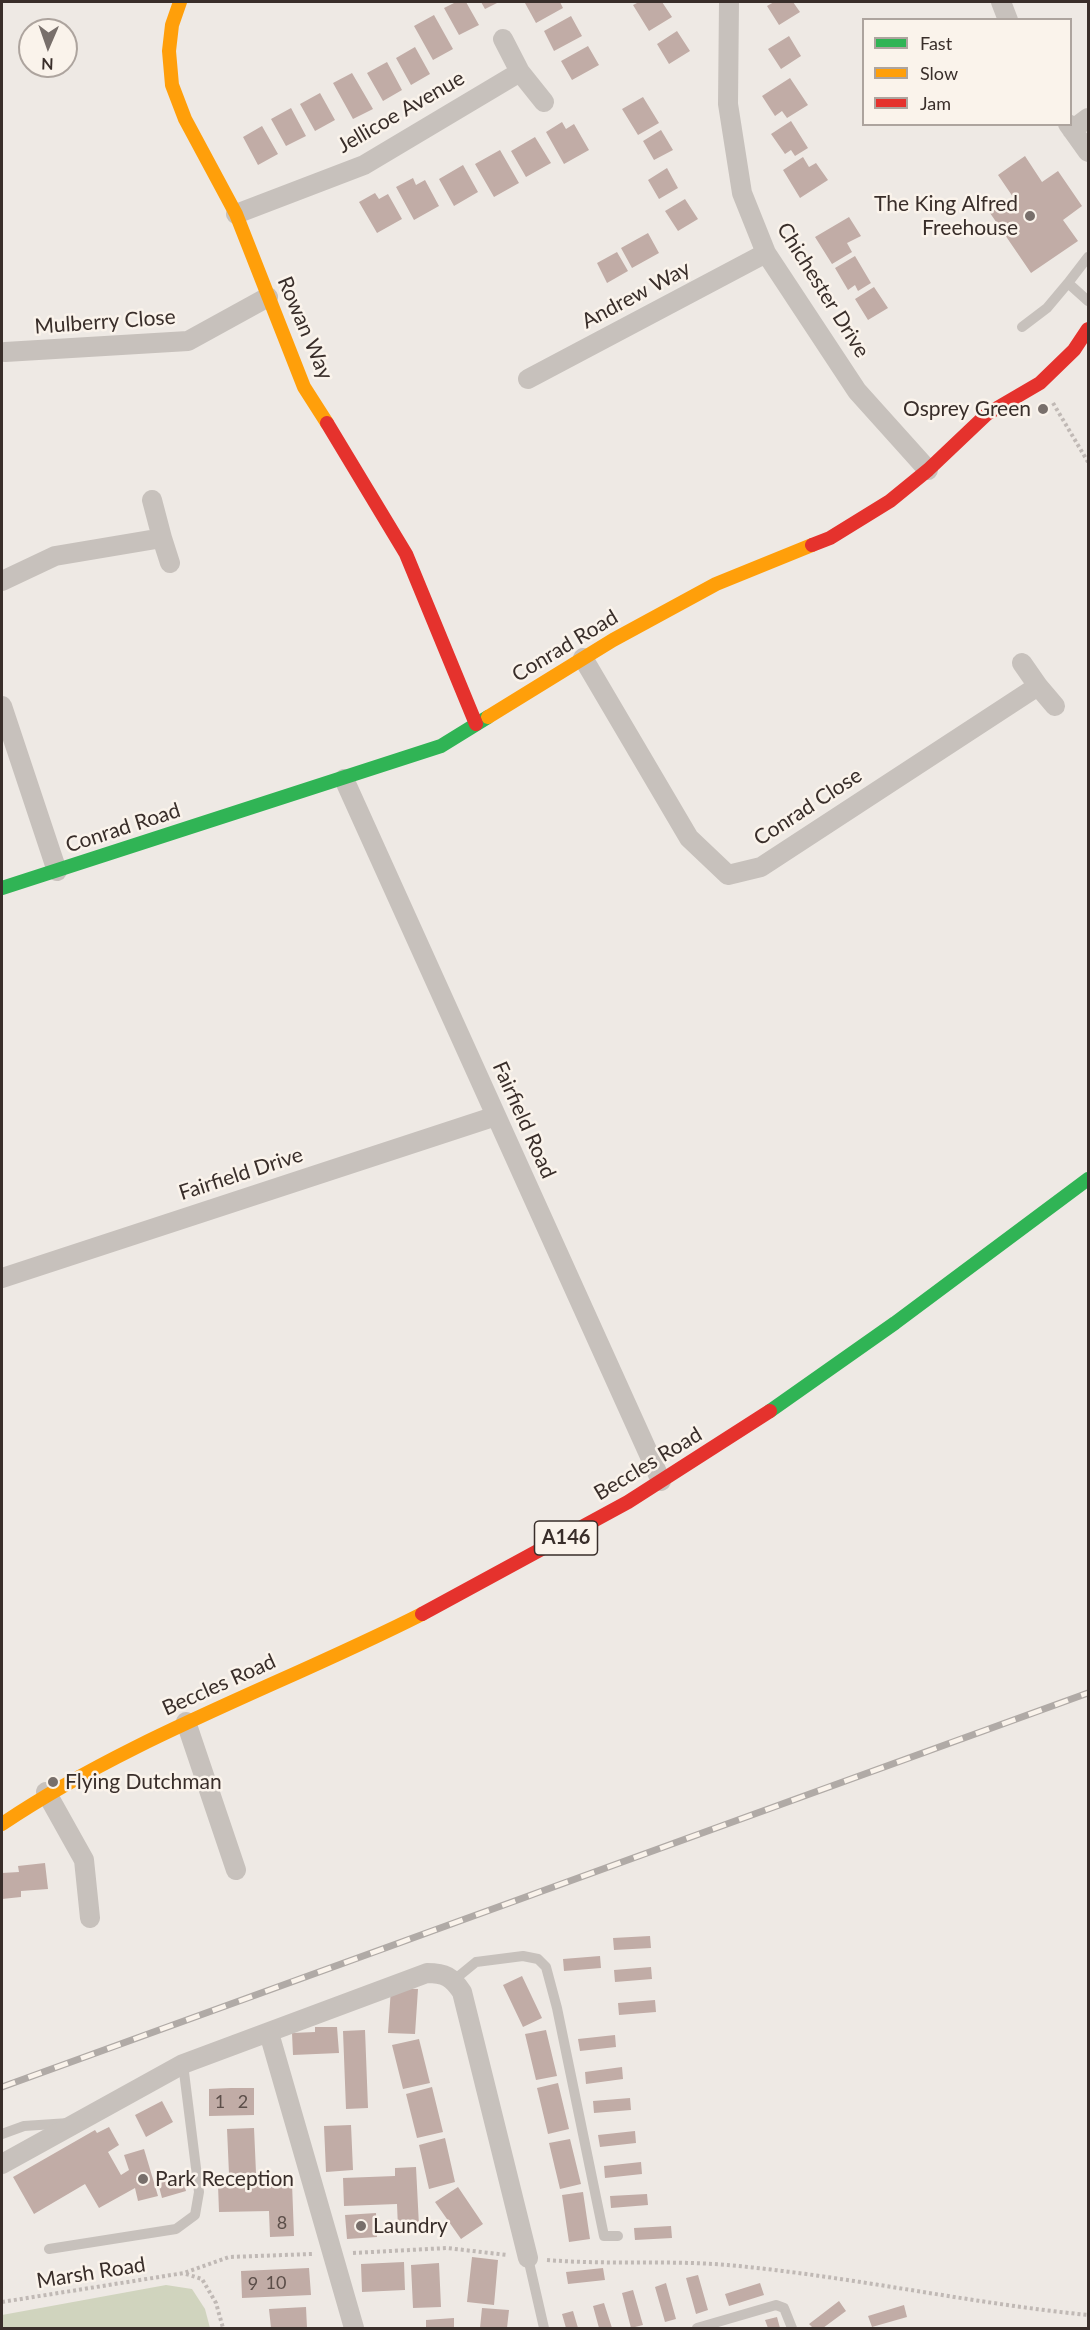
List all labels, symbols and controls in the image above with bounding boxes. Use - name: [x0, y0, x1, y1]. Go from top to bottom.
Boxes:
- north arrow: [18, 18, 78, 78]
- legend: [862, 18, 1072, 126]
- text: Fast: [920, 32, 952, 54]
- text: N: [41, 55, 54, 74]
- text: Slow: [920, 62, 958, 84]
- street label: Jellicoe Avenue: [333, 66, 469, 158]
- text: Jam: [920, 92, 951, 114]
- place label: The King Alfred Freehouse: [874, 191, 1018, 241]
- marker: The King Alfred Freehouse: [1023, 209, 1037, 223]
- street label: Chichester Drive: [771, 218, 875, 362]
- street label: Andrew Way: [577, 256, 695, 334]
- street label: Rowan Way: [272, 273, 338, 383]
- street label: Mulberry Close: [34, 304, 176, 340]
- place label: Osprey Green: [903, 396, 1031, 422]
- marker: Osprey Green: [1036, 402, 1050, 416]
- street label: Conrad Road: [507, 605, 623, 687]
- street label: Conrad Close: [749, 763, 867, 851]
- street label: Conrad Road: [62, 798, 184, 858]
- street label: Fairfield Road: [487, 1058, 561, 1182]
- street label: Fairfield Drive: [176, 1142, 306, 1206]
- street label: Beccles Road: [589, 1422, 707, 1506]
- road number: A146: [534, 1521, 598, 1555]
- street label: Beccles Road: [158, 1649, 280, 1721]
- place label: Flying Dutchman: [65, 1769, 222, 1795]
- marker: Flying Dutchman: [46, 1775, 60, 1789]
- house number: 1: [215, 2091, 225, 2113]
- house number: 2: [238, 2091, 248, 2113]
- place label: Park Reception: [155, 2166, 294, 2192]
- marker: Park Reception: [136, 2172, 150, 2186]
- house number: 8: [277, 2212, 287, 2234]
- place label: Laundry: [373, 2213, 448, 2239]
- marker: Laundry: [354, 2219, 368, 2233]
- street label: Marsh Road: [35, 2252, 147, 2294]
- house number: 10: [266, 2272, 286, 2294]
- house number: 9: [248, 2273, 258, 2295]

